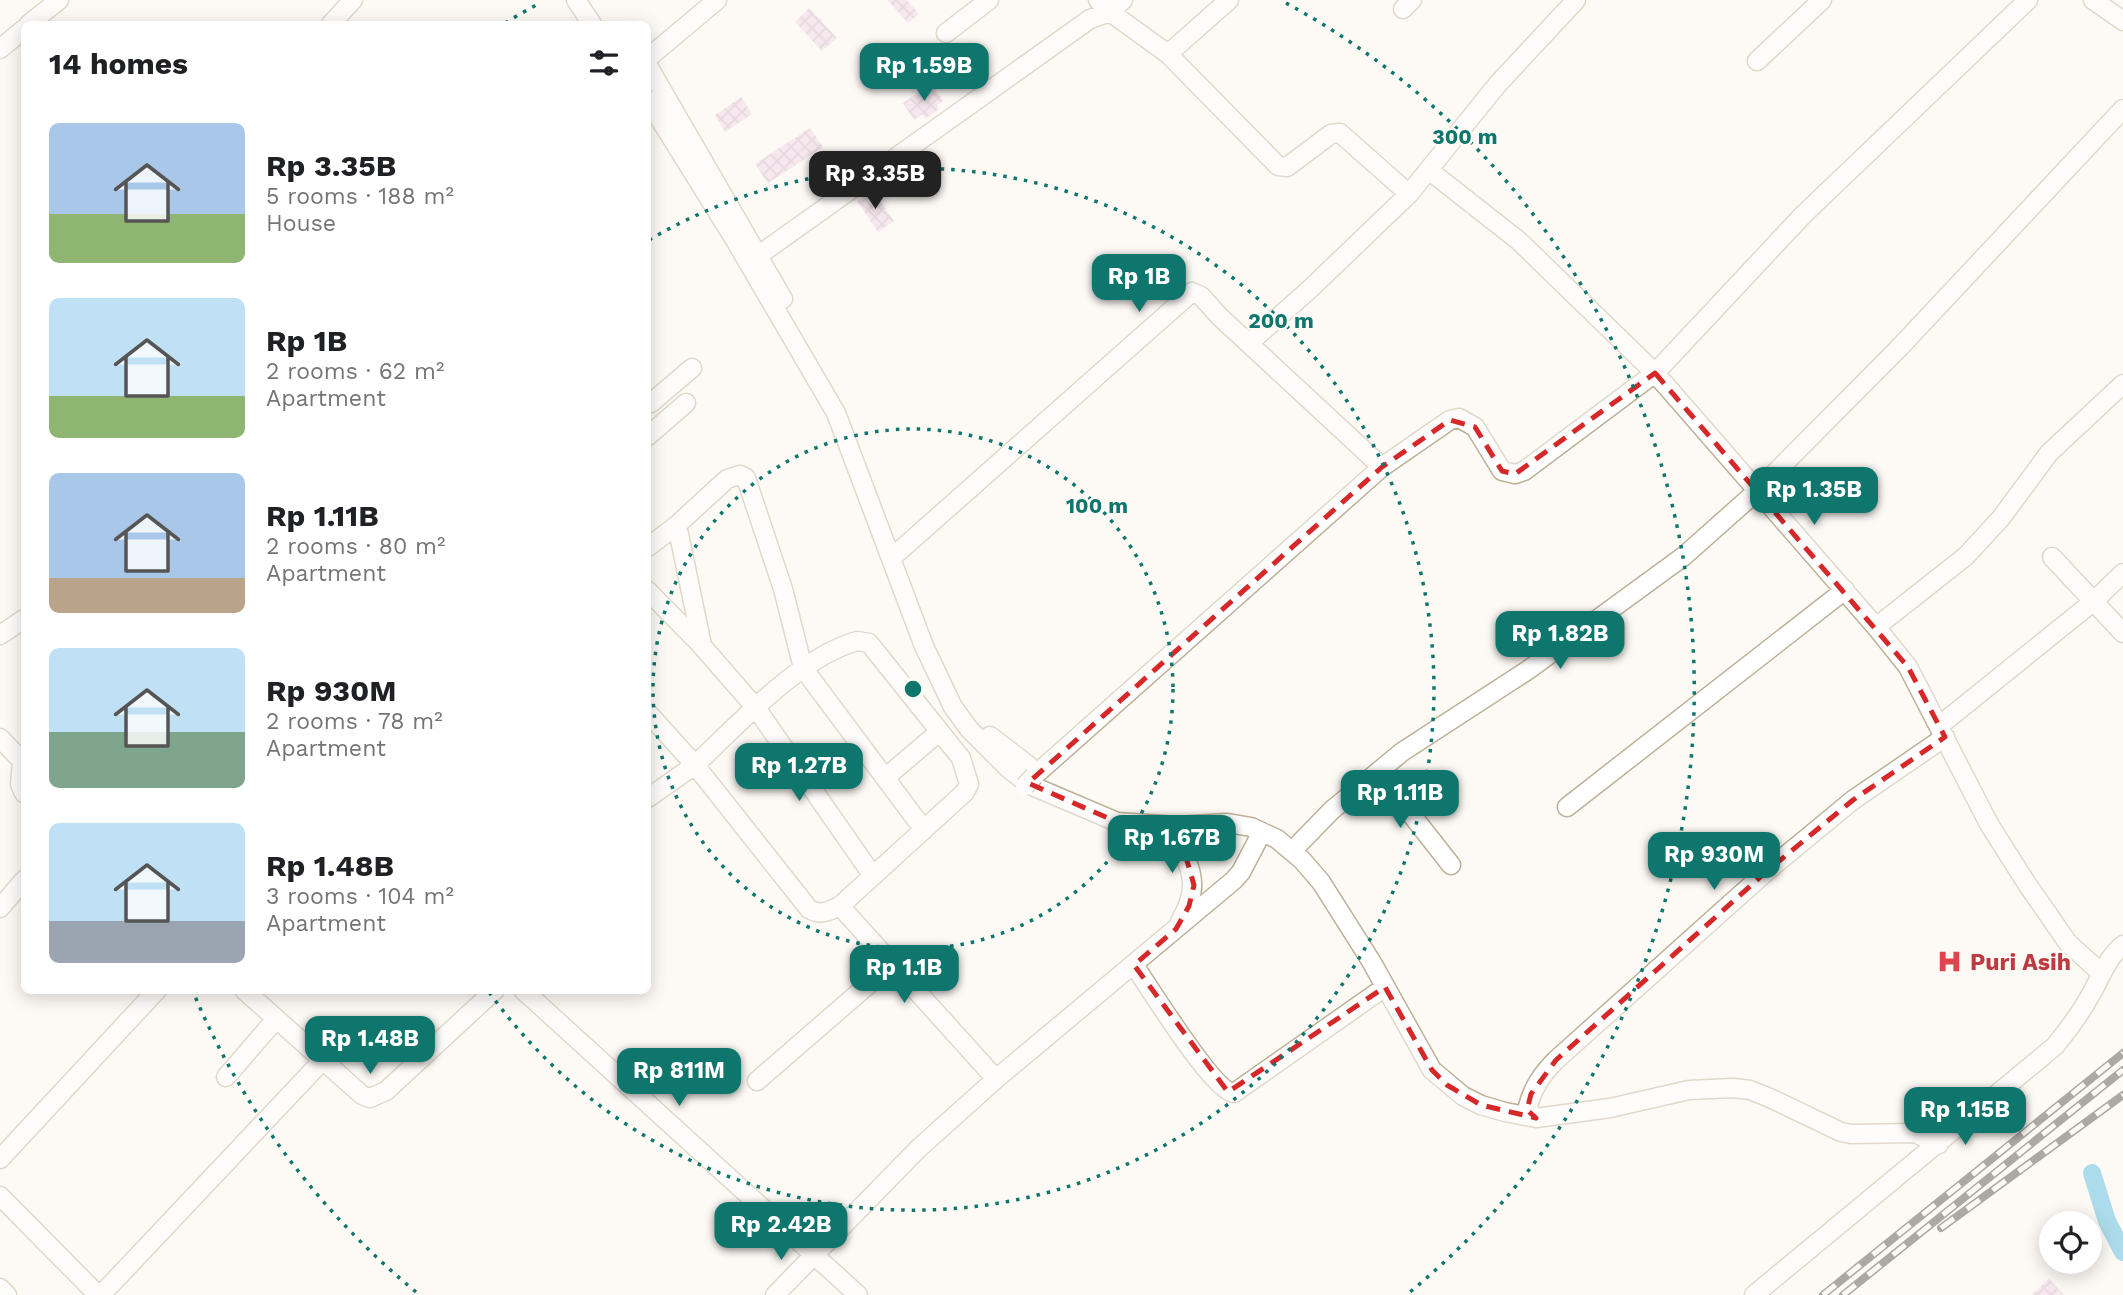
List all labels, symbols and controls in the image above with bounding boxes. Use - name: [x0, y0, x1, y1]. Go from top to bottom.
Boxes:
- pin: Rp 1.59B: [852, 43, 996, 103]
- icon: filters: [585, 44, 623, 82]
- text: 14 homes: [49, 46, 188, 81]
- text: Rp 1.59B: [876, 52, 972, 79]
- text: 300 m: [1432, 124, 1498, 149]
- text: Rp 3.35B: [266, 148, 396, 183]
- icon: home: [105, 151, 189, 235]
- pin: Rp 3.35B: [803, 152, 947, 211]
- text: Rp 3.35B: [825, 160, 925, 187]
- text: 5 rooms · 188 m²: [266, 183, 454, 210]
- text: House: [266, 210, 336, 237]
- pin: Rp 1B: [1090, 254, 1188, 314]
- text: Rp 1B: [1108, 263, 1170, 290]
- text: 200 m: [1248, 308, 1314, 333]
- text: Rp 1B: [266, 323, 347, 358]
- icon: home: [105, 326, 189, 410]
- text: 2 rooms · 62 m²: [266, 358, 444, 385]
- text: Apartment: [266, 385, 386, 412]
- pin: Rp 1.35B: [1742, 468, 1886, 527]
- text: Rp 1.35B: [1766, 476, 1862, 503]
- text: 100 m: [1066, 493, 1128, 518]
- text: Rp 1.11B: [266, 498, 379, 533]
- icon: home: [105, 501, 189, 585]
- text: 2 rooms · 80 m²: [266, 533, 445, 560]
- text: Apartment: [266, 560, 386, 587]
- pin: Rp 1.82B: [1488, 612, 1632, 671]
- text: Rp 1.82B: [1511, 620, 1609, 647]
- text: Rp 930M: [266, 673, 397, 708]
- icon: home: [105, 676, 189, 760]
- centre of rings: [901, 677, 925, 701]
- text: 2 rooms · 78 m²: [266, 708, 443, 735]
- text: Apartment: [266, 735, 386, 762]
- pin: Rp 1.27B: [727, 744, 871, 803]
- text: Rp 1.27B: [751, 752, 847, 779]
- pin: Rp 1.11B: [1328, 770, 1472, 830]
- text: Rp 1.11B: [1357, 779, 1443, 806]
- pin: Rp 1.67B: [1100, 816, 1244, 875]
- text: Rp 1.67B: [1124, 824, 1220, 851]
- pin: Rp 930M: [1649, 832, 1779, 892]
- text: Rp 930M: [1664, 841, 1764, 868]
- text: Rp 1.48B: [266, 848, 394, 883]
- icon: home: [105, 851, 189, 935]
- text: 3 rooms · 104 m²: [266, 883, 454, 910]
- text: Apartment: [266, 910, 386, 937]
- pin: Rp 1.1B: [839, 946, 969, 1005]
- hospital icon: Puri Asih: [1936, 948, 1964, 976]
- place label: Puri Asih: [1970, 949, 2071, 976]
- text: Rp 1.1B: [866, 954, 942, 981]
- pin: Rp 1.48B: [298, 1016, 442, 1076]
- text: Rp 1.48B: [321, 1025, 419, 1052]
- pin: Rp 811M: [614, 1048, 744, 1108]
- text: Rp 811M: [633, 1057, 725, 1084]
- pin: Rp 1.15B: [1893, 1088, 2037, 1147]
- text: Rp 1.15B: [1920, 1096, 2010, 1123]
- pin: Rp 2.42B: [709, 1202, 853, 1262]
- text: Rp 2.42B: [730, 1211, 832, 1238]
- map controls: [2039, 1211, 2102, 1274]
- button: locate: [2039, 1211, 2102, 1274]

